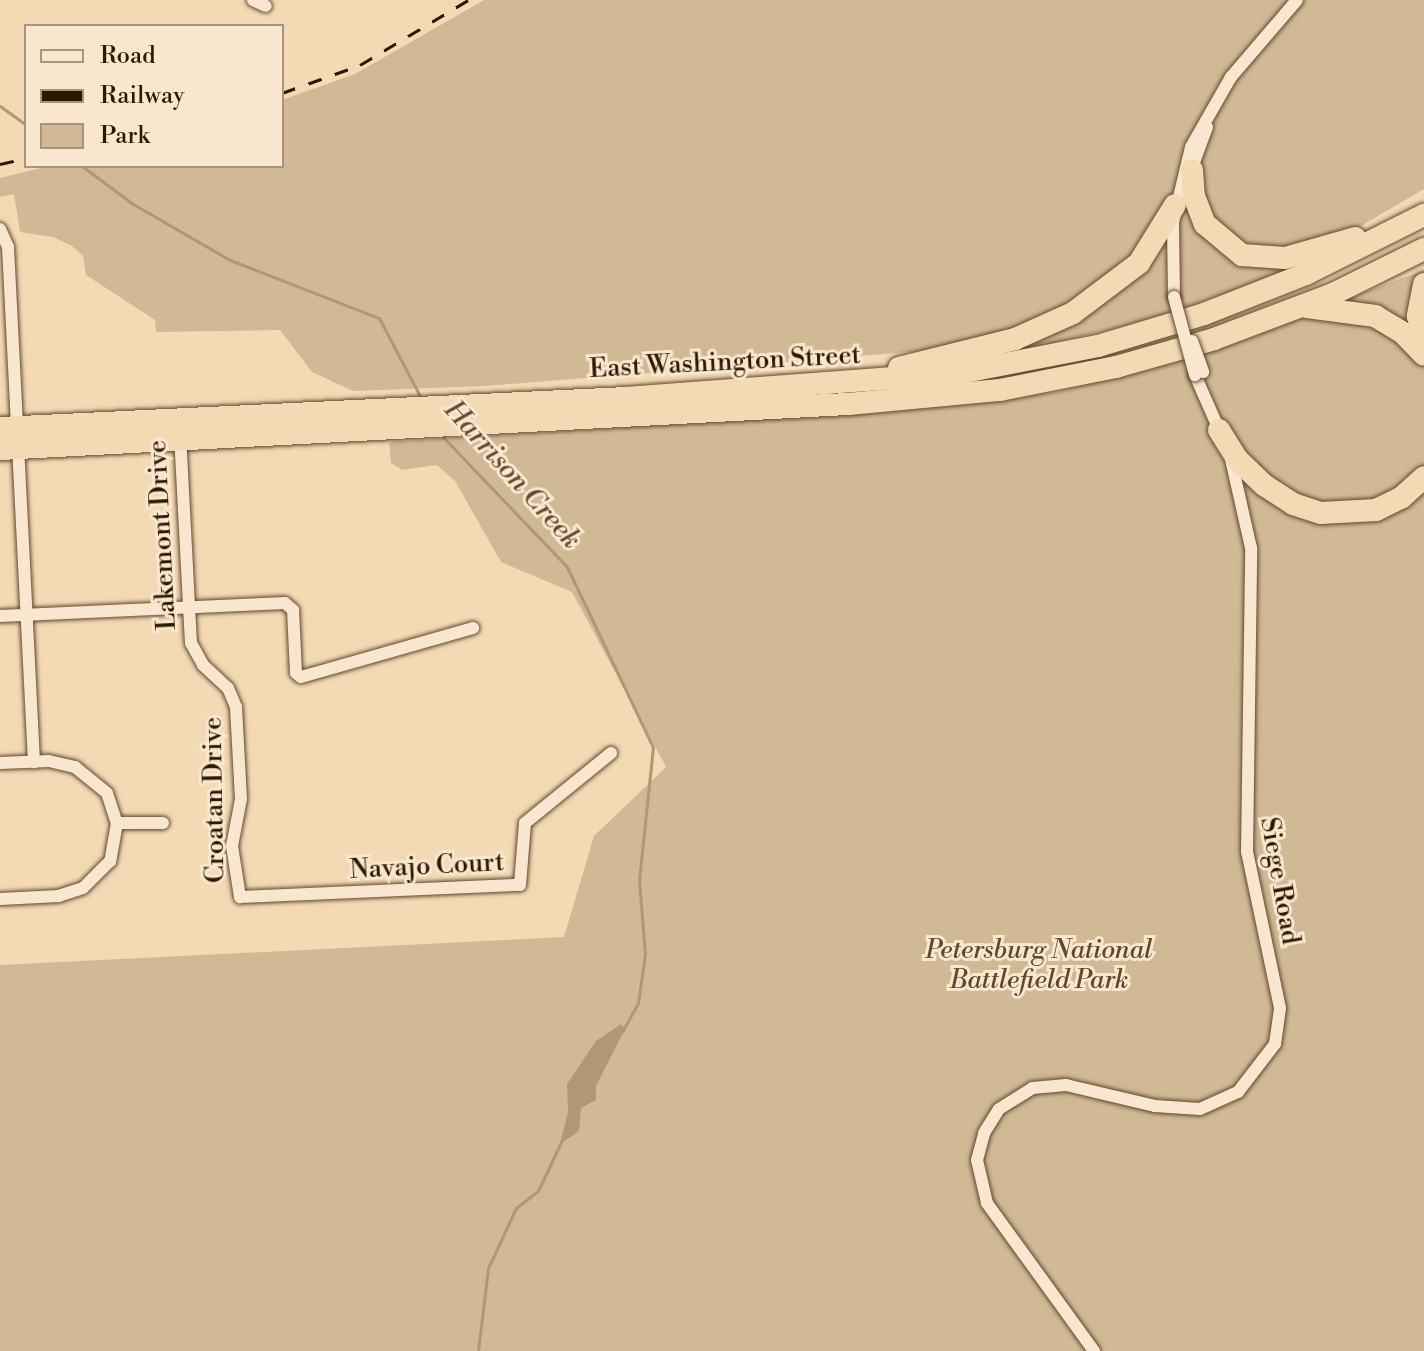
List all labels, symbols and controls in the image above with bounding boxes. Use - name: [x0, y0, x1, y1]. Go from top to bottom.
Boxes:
- legend: [24, 24, 284, 168]
- text: Road: [100, 41, 156, 71]
- text: Railway: [100, 81, 185, 111]
- text: Park: [100, 121, 150, 151]
- street label: East Washington Street: [588, 340, 862, 386]
- water label: Harrison Creek: [436, 394, 588, 556]
- street label: Lakemont Drive: [142, 439, 184, 631]
- street label: Croatan Drive: [198, 717, 232, 883]
- street label: Siege Road: [1252, 815, 1306, 947]
- street label: Navajo Court: [349, 847, 505, 887]
- park label: Petersburg National Battlefield Park: [926, 935, 1152, 996]

